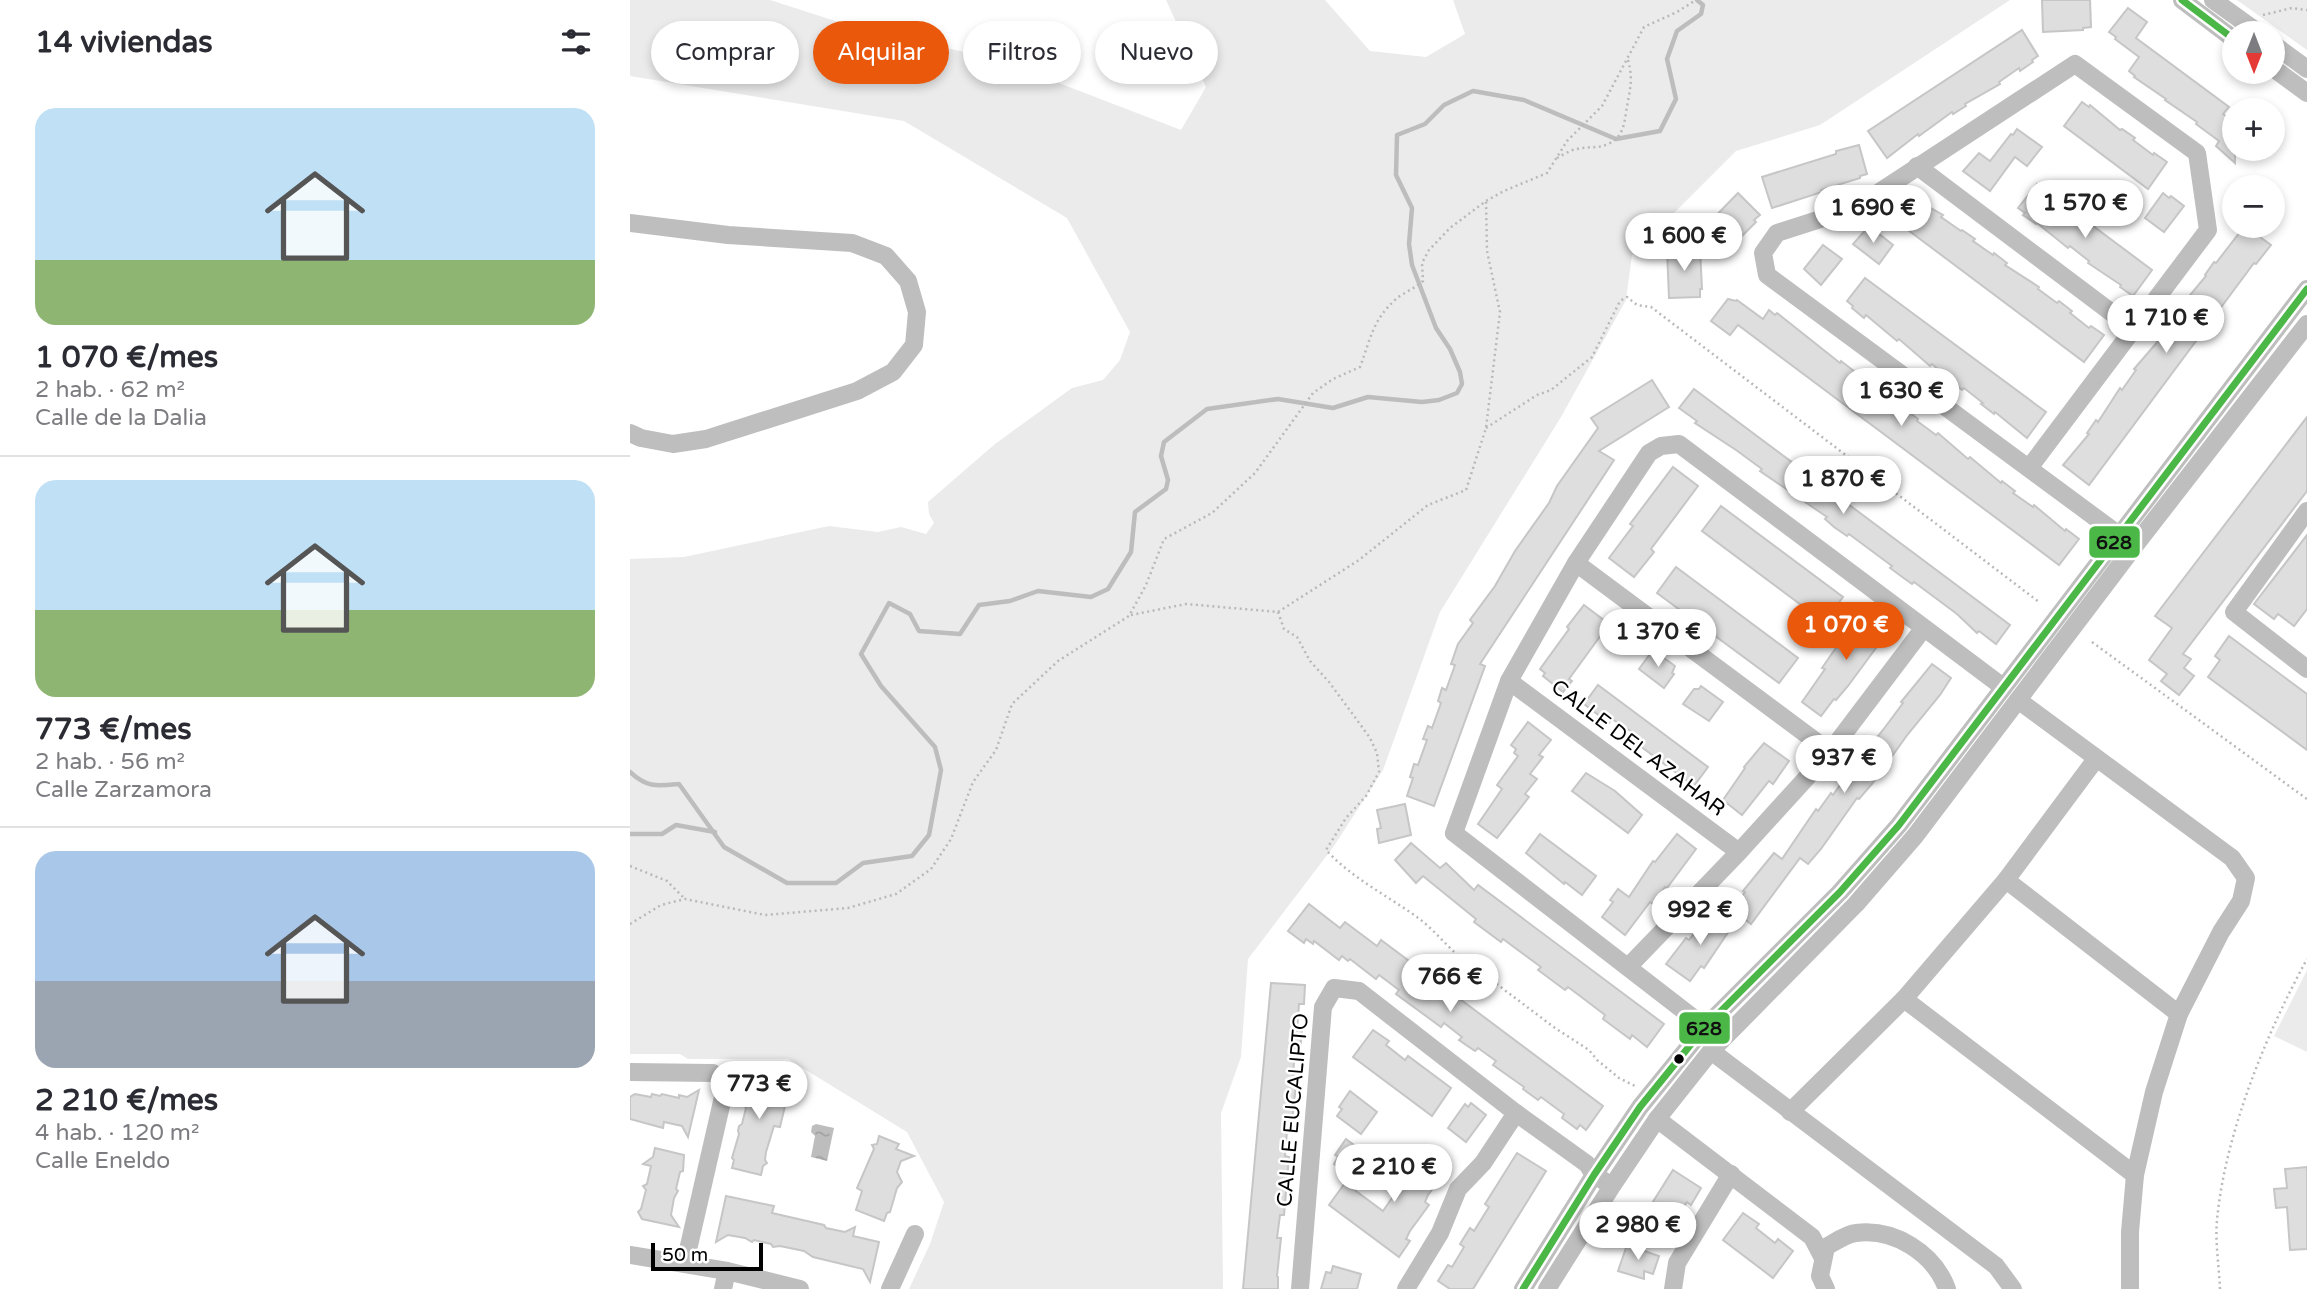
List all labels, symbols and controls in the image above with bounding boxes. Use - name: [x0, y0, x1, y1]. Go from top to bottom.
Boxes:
- chip: Comprar: [651, 21, 799, 84]
- chip: Alquilar: [813, 21, 949, 84]
- chip: Filtros: [963, 21, 1081, 84]
- chip: Nuevo: [1095, 21, 1218, 84]
- north arrow: [2222, 21, 2286, 84]
- map controls: [2222, 21, 2285, 238]
- icon: filters: [557, 23, 595, 61]
- text: 14 viviendas: [35, 24, 213, 61]
- button: +: [2222, 98, 2285, 161]
- icon: home: [252, 153, 378, 279]
- button: −: [2222, 175, 2285, 238]
- pin: 1 570 €: [2020, 180, 2150, 240]
- pin: 1 690 €: [1808, 186, 1938, 245]
- text: 1 570 €: [2042, 189, 2128, 217]
- text: 1 690 €: [1830, 194, 1916, 222]
- pin: 1 600 €: [1619, 214, 1749, 273]
- text: 1 600 €: [1641, 222, 1727, 250]
- pin: 1 710 €: [2101, 296, 2231, 355]
- text: 1 710 €: [2123, 304, 2209, 332]
- text: 1 070 €/mes: [35, 339, 218, 376]
- pin: 1 630 €: [1836, 368, 1966, 428]
- text: 2 hab. · 62 m²: [35, 376, 185, 404]
- text: 1 630 €: [1858, 377, 1944, 405]
- text: Calle de la Dalia: [35, 404, 207, 432]
- pin: 1 870 €: [1778, 456, 1908, 516]
- text: 1 870 €: [1800, 465, 1886, 493]
- icon: home: [252, 525, 378, 651]
- line badge: 628: [2088, 525, 2141, 559]
- text: 628: [2096, 532, 2132, 554]
- pin: 1 070 €: [1781, 602, 1911, 662]
- pin: 1 370 €: [1593, 610, 1723, 669]
- text: 1 070 €: [1803, 611, 1889, 639]
- text: 1 370 €: [1615, 618, 1701, 646]
- street label: CALLE DEL AZAHAR: [1546, 674, 1730, 822]
- text: 773 €/mes: [35, 711, 192, 748]
- pin: 937 €: [1795, 736, 1893, 795]
- text: 937 €: [1812, 744, 1877, 772]
- text: 2 hab. · 56 m²: [35, 748, 185, 776]
- text: Calle Zarzamora: [35, 776, 212, 804]
- pin: 992 €: [1651, 888, 1749, 947]
- icon: home: [252, 896, 378, 1022]
- text: 992 €: [1668, 896, 1733, 924]
- pin: 766 €: [1401, 954, 1499, 1014]
- text: 766 €: [1418, 963, 1483, 991]
- line badge: 628: [1678, 1011, 1731, 1045]
- street label: CALLE EUCALIPTO: [1272, 1012, 1314, 1208]
- text: 628: [1686, 1018, 1722, 1040]
- unlabelled marker: [1672, 1052, 1686, 1066]
- pin: 773 €: [710, 1062, 808, 1121]
- text: 773 €: [727, 1070, 792, 1098]
- text: 2 210 €/mes: [35, 1082, 218, 1119]
- text: 4 hab. · 120 m²: [35, 1119, 200, 1147]
- pin: 2 210 €: [1329, 1144, 1459, 1204]
- text: Calle Eneldo: [35, 1147, 170, 1175]
- text: 2 210 €: [1351, 1153, 1437, 1181]
- pin: 2 980 €: [1573, 1202, 1703, 1262]
- text: 2 980 €: [1595, 1211, 1681, 1239]
- scale bar: [651, 1240, 763, 1272]
- text: 50 m: [662, 1244, 708, 1266]

